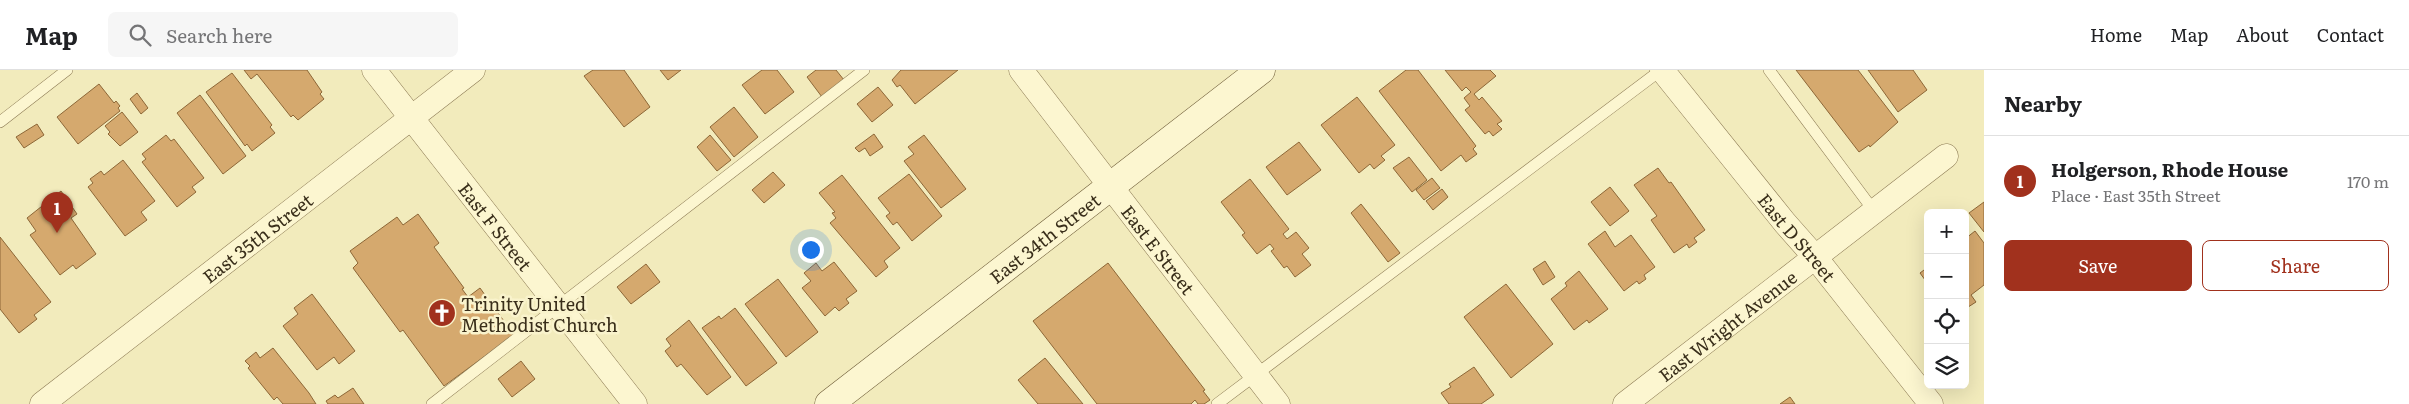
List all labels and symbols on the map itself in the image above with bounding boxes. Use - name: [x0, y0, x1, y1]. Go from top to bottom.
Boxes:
- street label: East F Street: [453, 176, 540, 277]
- street label: East 35th Street: [196, 186, 318, 289]
- street label: East 34th Street: [983, 186, 1106, 289]
- street label: East D Street: [1752, 187, 1843, 288]
- pin: 1: [41, 192, 73, 233]
- street label: East E Street: [1116, 199, 1202, 300]
- your location: [798, 237, 824, 263]
- street label: East Wright Avenue: [1652, 263, 1802, 387]
- place label: Trinity United Methodist Church: [461, 290, 618, 338]
- church icon: Trinity United Methodist Church: [427, 298, 457, 328]

